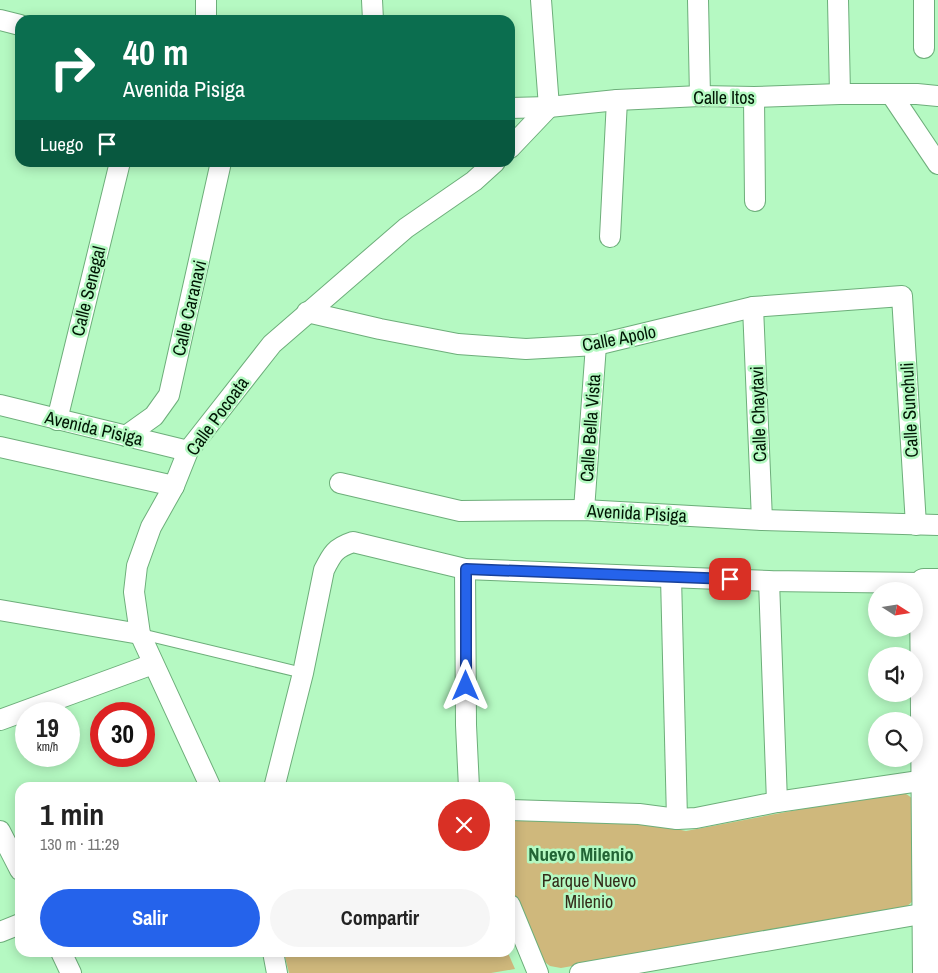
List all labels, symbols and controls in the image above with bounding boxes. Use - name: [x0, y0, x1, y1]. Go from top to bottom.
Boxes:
- text: 40 m: [123, 29, 188, 76]
- icon: right: [40, 35, 105, 100]
- text: Avenida Pisiga: [123, 74, 245, 104]
- street label: Calle Itos: [693, 85, 755, 110]
- icon: arrive: [93, 130, 121, 158]
- text: Luego: [40, 131, 83, 157]
- street label: Calle Senegal: [65, 243, 111, 339]
- street label: Calle Caranavi: [166, 258, 212, 358]
- street label: Calle Apolo: [580, 319, 658, 357]
- street label: Calle Sunchuli: [894, 362, 924, 458]
- street label: Calle Chaytavi: [744, 366, 772, 462]
- street label: Calle Pocoata: [180, 371, 254, 461]
- street label: Calle Bella Vista: [574, 373, 606, 483]
- street label: Avenida Pisiga: [42, 404, 145, 451]
- street label: Avenida Pisiga: [585, 498, 688, 528]
- pin: [709, 558, 751, 600]
- icon: arrive: [716, 565, 744, 593]
- north arrow: [868, 582, 922, 638]
- map controls: [868, 582, 923, 767]
- button: sound: [868, 647, 923, 702]
- position arrow: [439, 659, 491, 711]
- speed limit sign: 30: [90, 702, 155, 767]
- text: 19: [36, 711, 59, 745]
- button: search: [868, 712, 923, 767]
- text: km/h: [37, 739, 58, 755]
- text: 1 min: [40, 794, 104, 834]
- button: close: [438, 799, 490, 851]
- text: 130 m · 11:29: [40, 833, 119, 855]
- district label: Nuevo Milenio: [528, 841, 634, 867]
- park label: Parque Nuevo Milenio: [542, 868, 636, 914]
- button: Salir: [40, 889, 260, 947]
- button: Compartir: [270, 889, 490, 947]

